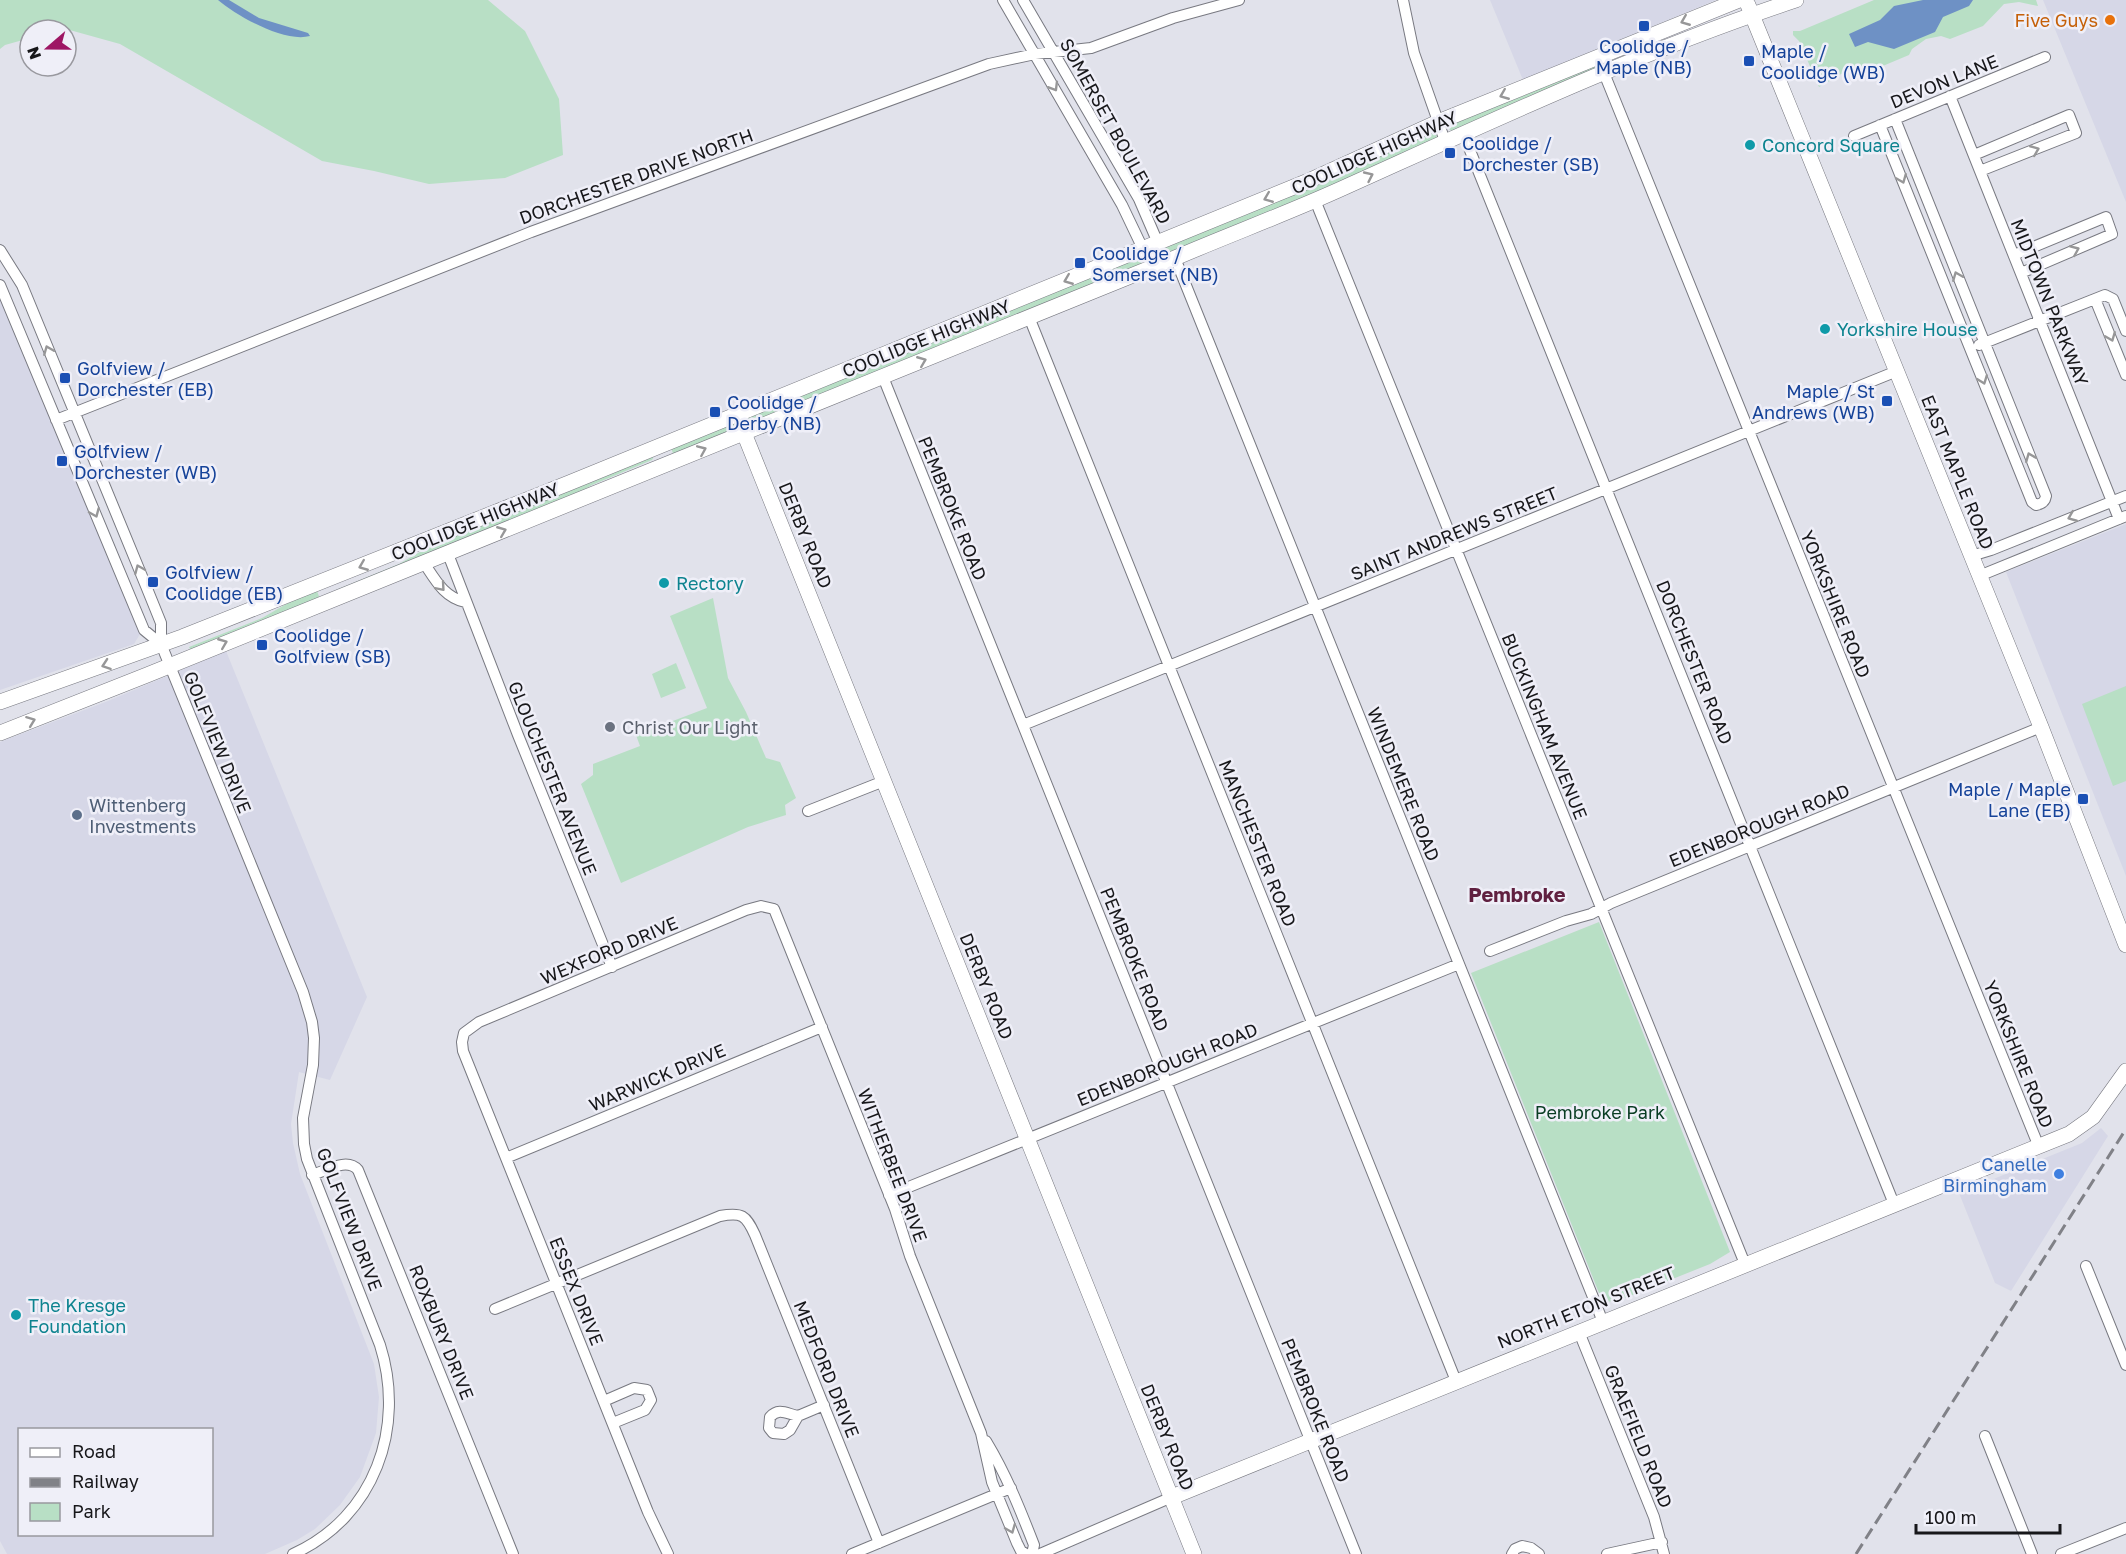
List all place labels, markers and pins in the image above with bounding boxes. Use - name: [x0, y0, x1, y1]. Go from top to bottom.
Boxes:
- place label: Five Guys: [2015, 9, 2098, 31]
- marker: Five Guys: [2103, 13, 2117, 27]
- marker: Coolidge / Maple (NB): [1637, 19, 1651, 33]
- place label: Coolidge / Maple (NB): [1596, 35, 1692, 78]
- place label: Maple / Coolidge (WB): [1761, 40, 1886, 83]
- marker: Maple / Coolidge (WB): [1742, 54, 1756, 68]
- place label: Coolidge / Dorchester (SB): [1462, 132, 1600, 175]
- place label: Concord Square: [1762, 134, 1900, 156]
- marker: Concord Square: [1743, 138, 1757, 152]
- marker: Coolidge / Dorchester (SB): [1443, 146, 1457, 160]
- place label: Coolidge / Somerset (NB): [1092, 242, 1219, 285]
- marker: Coolidge / Somerset (NB): [1073, 256, 1087, 270]
- place label: Yorkshire House: [1837, 318, 1978, 340]
- marker: Yorkshire House: [1818, 322, 1832, 336]
- place label: Golfview / Dorchester (EB): [77, 357, 214, 400]
- marker: Golfview / Dorchester (EB): [58, 371, 72, 385]
- place label: Maple / St Andrews (WB): [1752, 380, 1875, 423]
- place label: Coolidge / Derby (NB): [727, 391, 822, 434]
- marker: Maple / St Andrews (WB): [1880, 394, 1894, 408]
- marker: Coolidge / Derby (NB): [708, 405, 722, 419]
- place label: Golfview / Dorchester (WB): [74, 440, 217, 483]
- marker: Golfview / Dorchester (WB): [55, 454, 69, 468]
- place label: Golfview / Coolidge (EB): [165, 561, 283, 604]
- place label: Rectory: [676, 572, 744, 594]
- marker: Golfview / Coolidge (EB): [146, 575, 160, 589]
- marker: Rectory: [657, 576, 671, 590]
- place label: Coolidge / Golfview (SB): [274, 624, 391, 667]
- marker: Coolidge / Golfview (SB): [255, 638, 269, 652]
- place label: Christ Our Light: [622, 716, 758, 738]
- marker: Christ Our Light: [603, 720, 617, 734]
- place label: Maple / Maple Lane (EB): [1948, 778, 2071, 821]
- marker: Maple / Maple Lane (EB): [2076, 792, 2090, 806]
- place label: Wittenberg Investments: [89, 794, 196, 837]
- marker: Wittenberg Investments: [70, 808, 84, 822]
- place label: Canelle Birmingham: [1943, 1153, 2047, 1196]
- marker: Canelle Birmingham: [2052, 1167, 2066, 1181]
- place label: The Kresge Foundation: [28, 1294, 126, 1337]
- marker: The Kresge Foundation: [9, 1308, 23, 1322]

